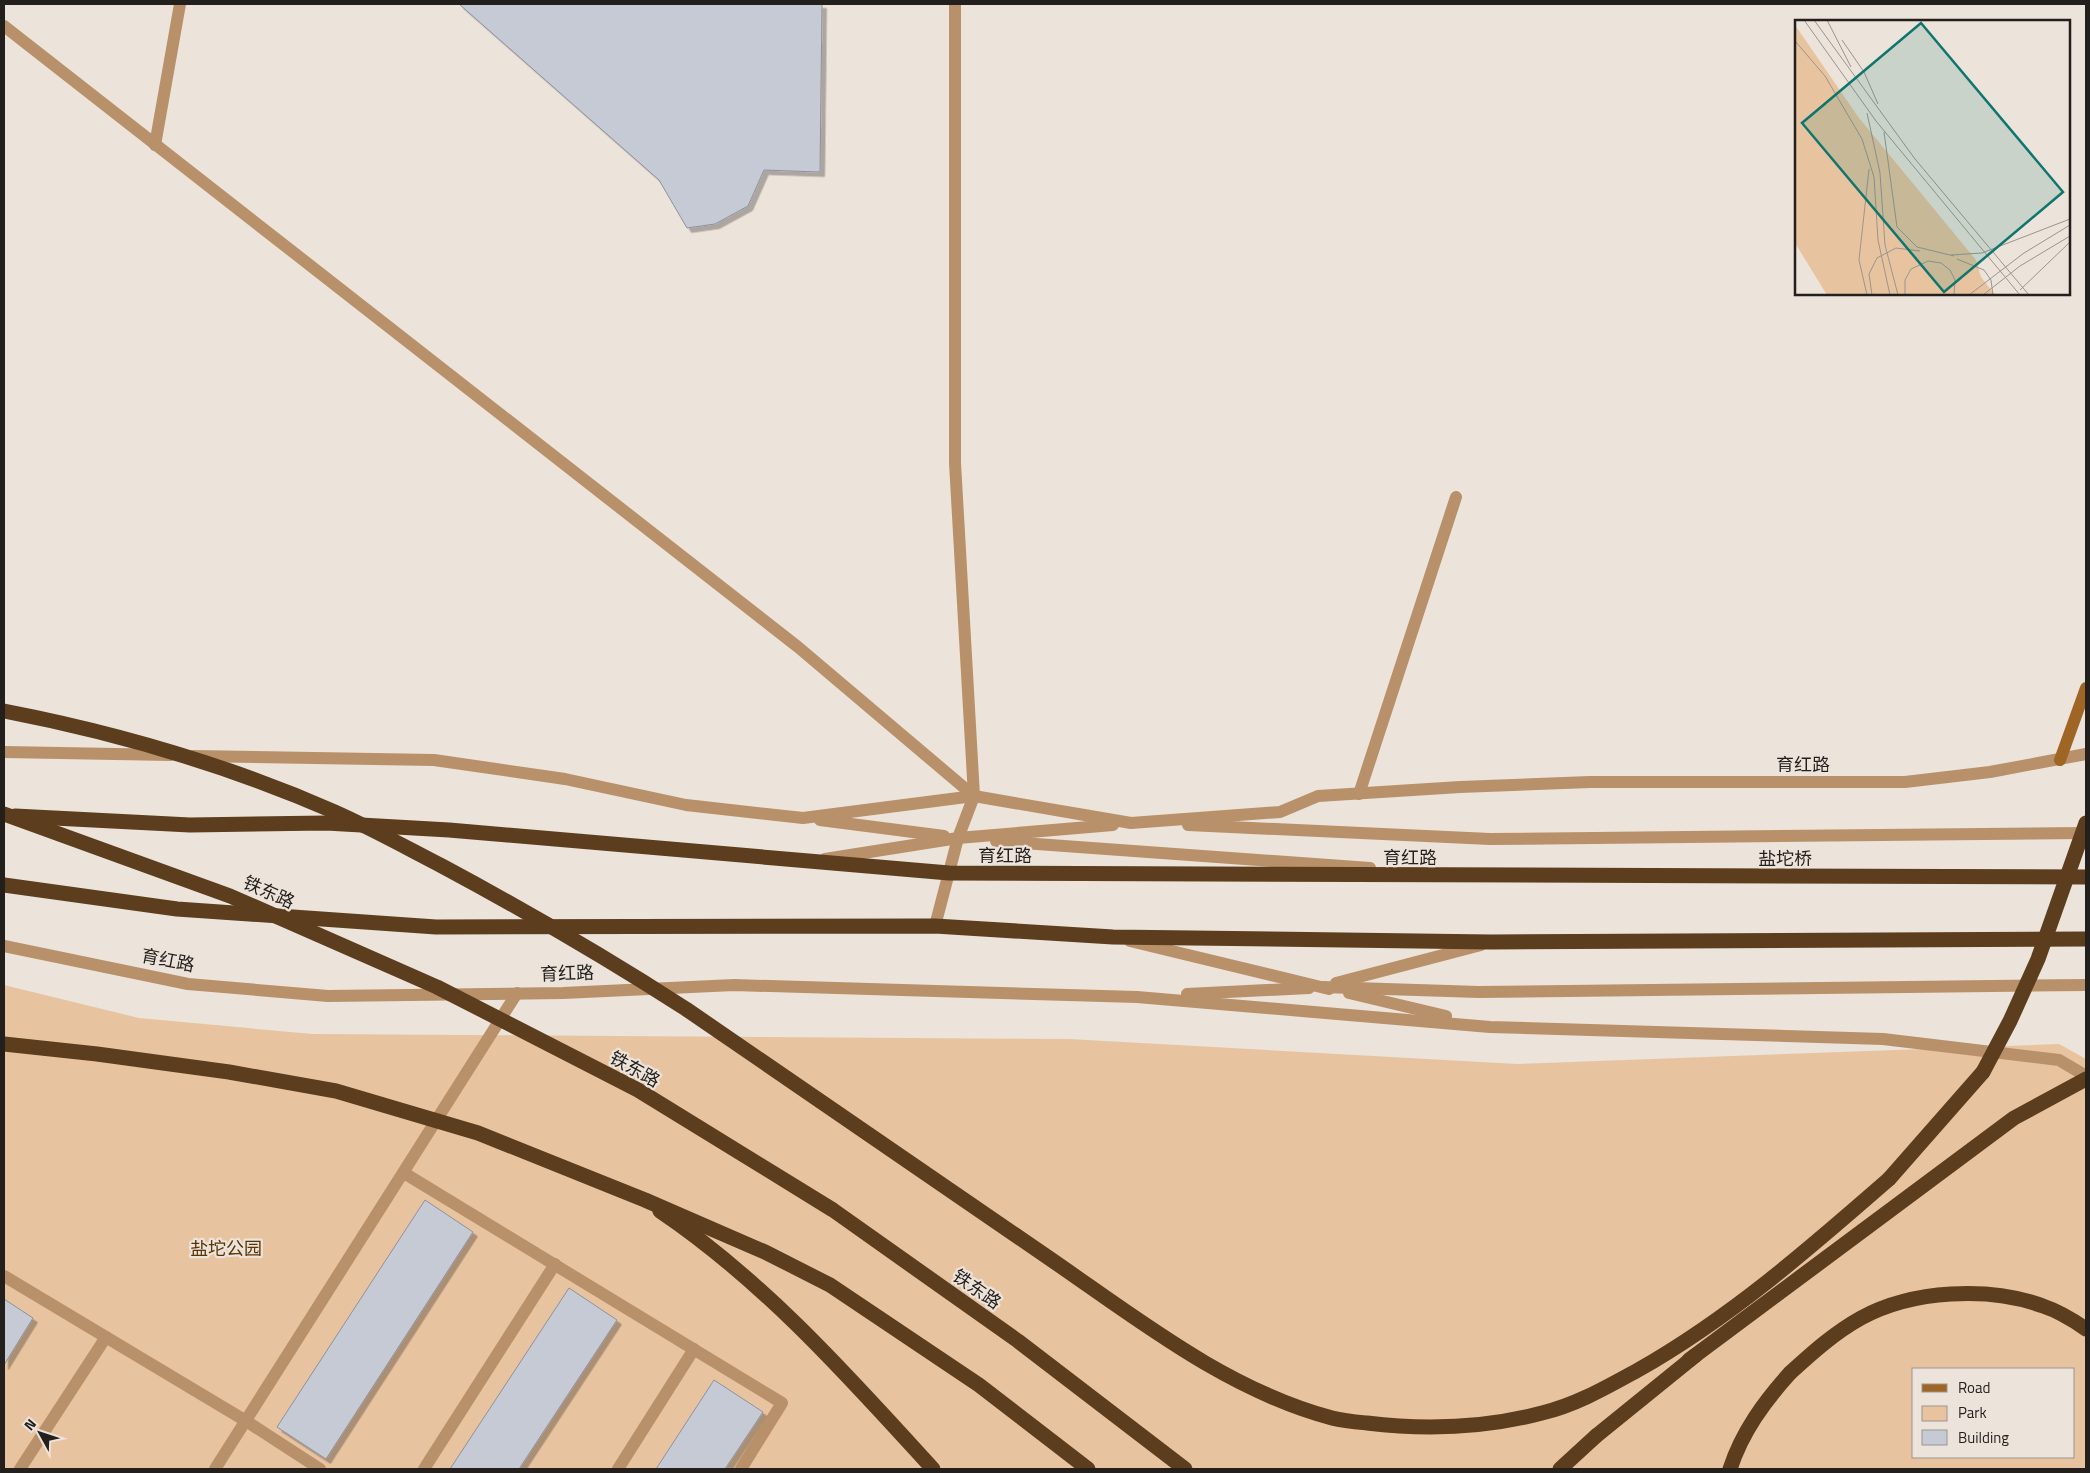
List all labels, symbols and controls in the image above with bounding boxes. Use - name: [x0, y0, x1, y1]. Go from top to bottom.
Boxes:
- inset map: [1795, 20, 2070, 295]
- street label: 育红路: [1776, 751, 1830, 778]
- street label: 育红路: [978, 842, 1032, 869]
- street label: 育红路: [1383, 844, 1437, 871]
- street label: 盐坨桥: [1758, 845, 1812, 872]
- street label: 铁东路: [239, 869, 299, 915]
- street label: 育红路: [139, 942, 197, 978]
- street label: 育红路: [540, 959, 594, 987]
- street label: 铁东路: [605, 1044, 665, 1094]
- park label: 盐坨公园: [190, 1235, 262, 1262]
- street label: 铁东路: [947, 1262, 1007, 1316]
- legend: [1912, 1368, 2075, 1458]
- text: Road: [1958, 1376, 1990, 1399]
- text: Park: [1958, 1401, 1987, 1424]
- north arrow: [15, 1408, 65, 1458]
- text: N: [18, 1414, 41, 1435]
- text: Building: [1958, 1426, 2009, 1449]

